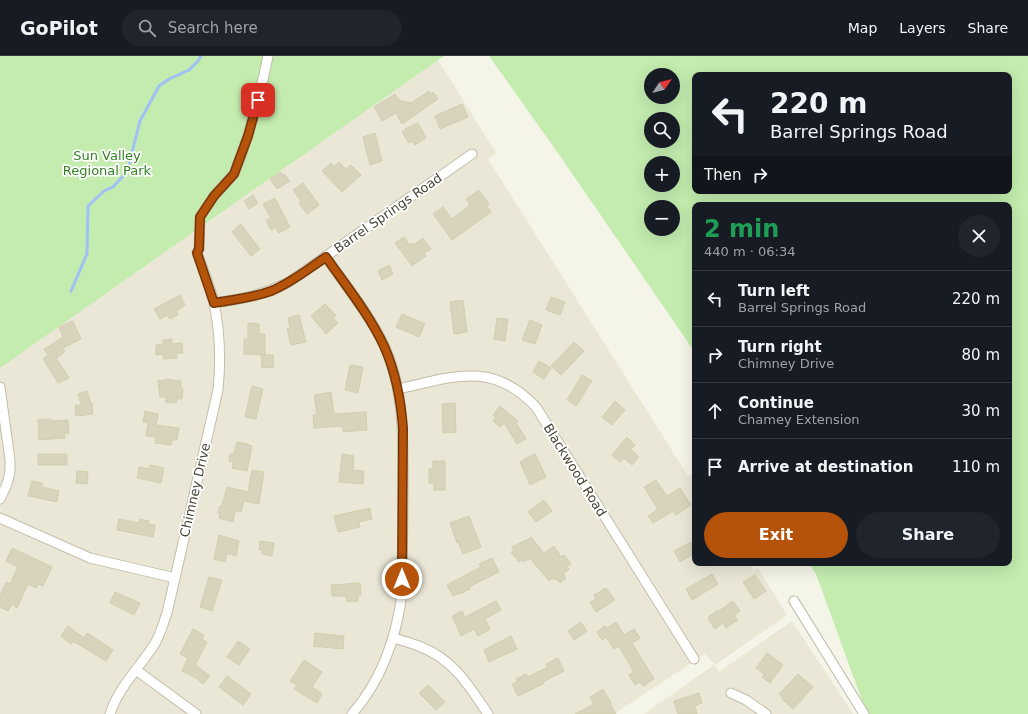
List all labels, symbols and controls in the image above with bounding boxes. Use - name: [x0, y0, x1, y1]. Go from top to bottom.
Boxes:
- search box: [122, 10, 402, 46]
- text: GoPilot: [20, 17, 98, 39]
- icon: search: [136, 17, 158, 39]
- text: Search here: [168, 19, 258, 37]
- text: Map: [848, 20, 877, 36]
- text: Layers: [899, 20, 946, 36]
- text: Share: [968, 20, 1008, 36]
- north arrow: [644, 68, 680, 104]
- map controls: [644, 68, 680, 236]
- pin: [241, 83, 275, 117]
- text: 220 m: [770, 87, 867, 120]
- icon: left: [704, 88, 756, 140]
- icon: arrive: [247, 89, 269, 111]
- button: search: [644, 112, 680, 148]
- text: Barrel Springs Road: [770, 121, 948, 142]
- park label: Sun Valley Regional Park: [63, 148, 152, 178]
- button: +: [644, 156, 680, 192]
- icon: right: [749, 164, 771, 186]
- text: Then: [704, 166, 741, 184]
- street label: Barrel Springs Road: [331, 170, 445, 256]
- button: −: [644, 200, 680, 236]
- text: 2 min: [704, 215, 779, 243]
- button: close: [958, 215, 1000, 257]
- text: 440 m · 06:34: [704, 244, 795, 259]
- text: Turn left: [738, 282, 810, 300]
- icon: left: [704, 288, 726, 310]
- text: 220 m: [952, 290, 1000, 308]
- text: Barrel Springs Road: [738, 300, 866, 315]
- text: Turn right: [738, 338, 822, 356]
- icon: right: [704, 344, 726, 366]
- text: 80 m: [962, 346, 1000, 364]
- text: Chimney Drive: [738, 356, 834, 371]
- text: Continue: [738, 394, 814, 412]
- icon: ahead: [704, 400, 726, 422]
- text: 30 m: [962, 402, 1000, 420]
- text: Chamey Extension: [738, 412, 860, 427]
- street label: Blackwood Road: [540, 421, 610, 519]
- street label: Chimney Drive: [177, 441, 213, 539]
- icon: arrive: [704, 456, 726, 478]
- text: Arrive at destination: [738, 458, 913, 476]
- text: 110 m: [952, 458, 1000, 476]
- button: Exit: [704, 512, 848, 558]
- button: Share: [856, 512, 1000, 558]
- position arrow: [381, 558, 423, 600]

